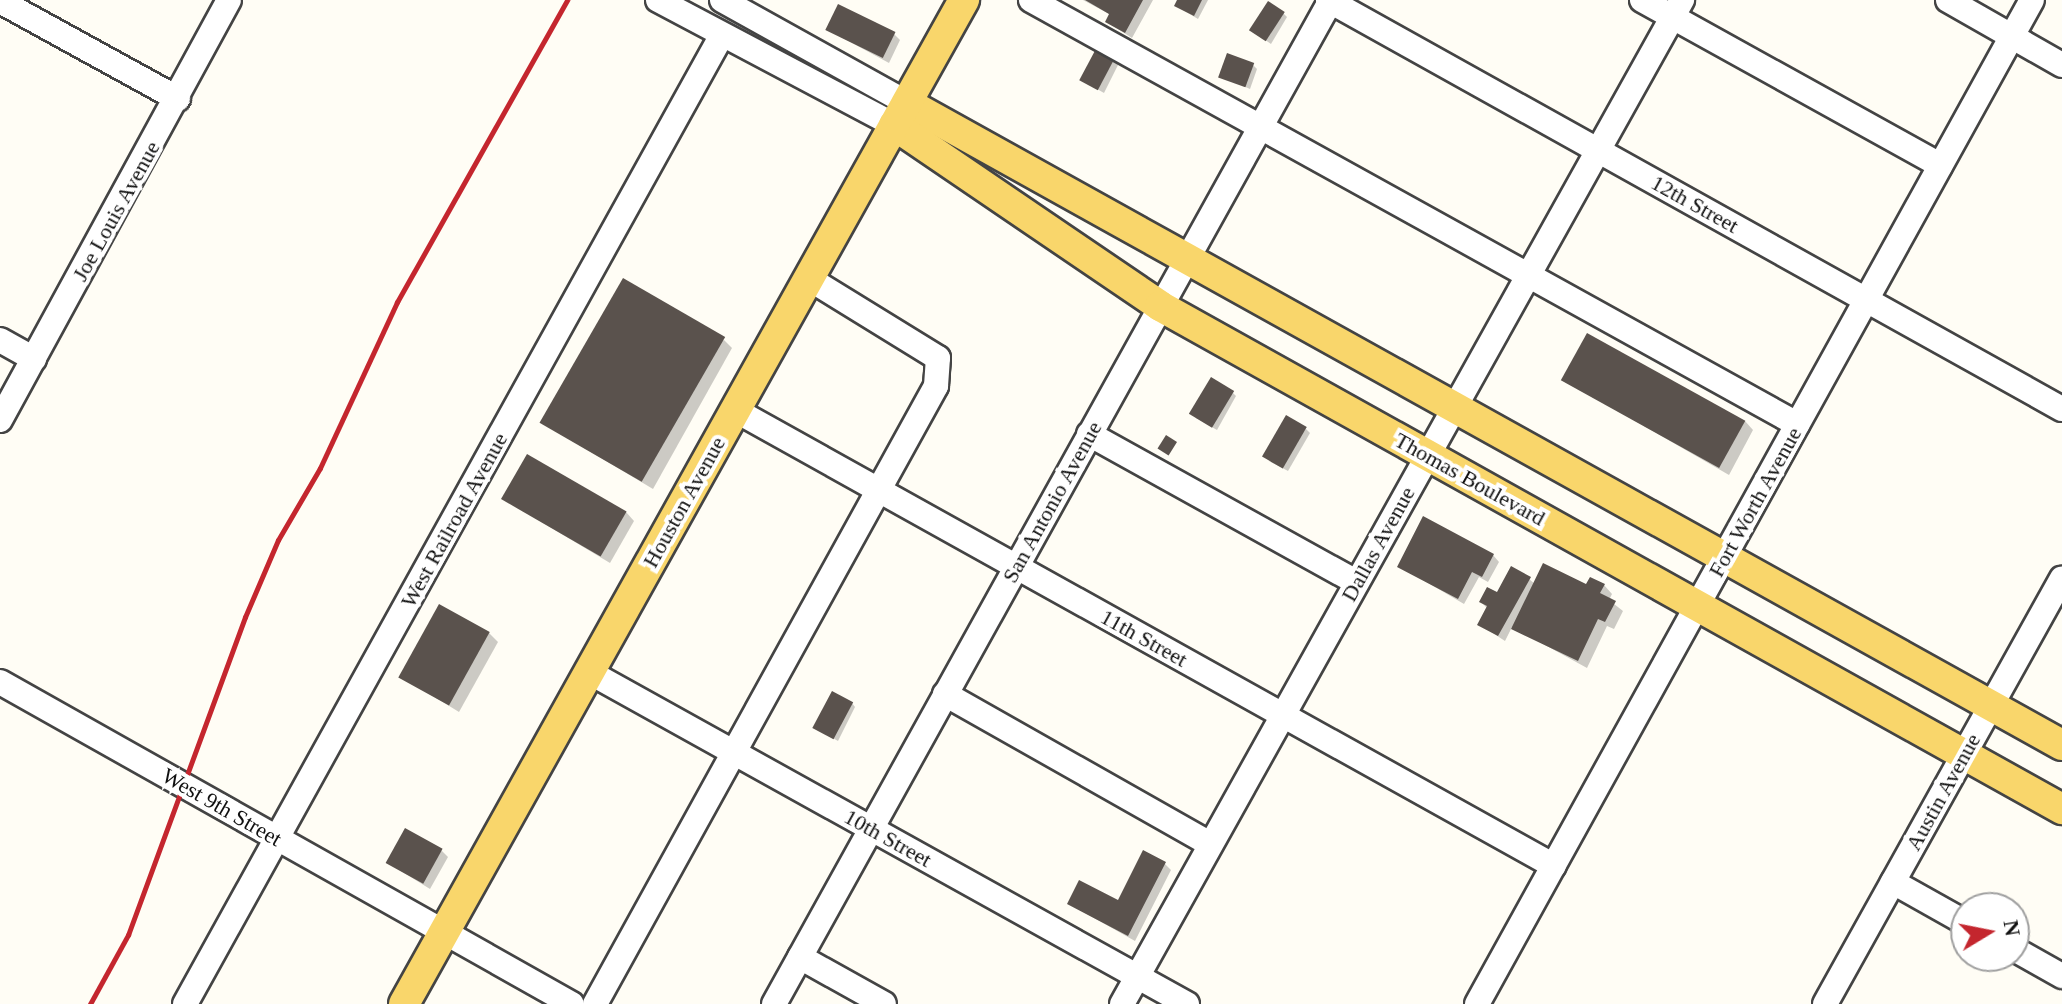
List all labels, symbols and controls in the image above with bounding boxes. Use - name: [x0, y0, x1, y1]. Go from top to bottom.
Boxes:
- street label: Joe Louis Avenue: [66, 136, 166, 286]
- street label: 12th Street: [1647, 169, 1743, 239]
- street label: San Antonio Avenue: [996, 416, 1108, 588]
- street label: Fort Worth Avenue: [1703, 422, 1807, 582]
- street label: West Railroad Avenue: [395, 427, 513, 613]
- street label: Thomas Boulevard: [1390, 427, 1550, 531]
- street label: Houston Avenue: [637, 431, 731, 573]
- street label: Dallas Avenue: [1335, 481, 1421, 607]
- street label: 11th Street: [1096, 603, 1192, 673]
- street label: Austin Avenue: [1900, 728, 1986, 856]
- street label: West 9th Street: [157, 762, 287, 852]
- street label: 10th Street: [840, 803, 936, 873]
- north arrow: [1950, 892, 2030, 972]
- text: N: [1998, 918, 2026, 938]

